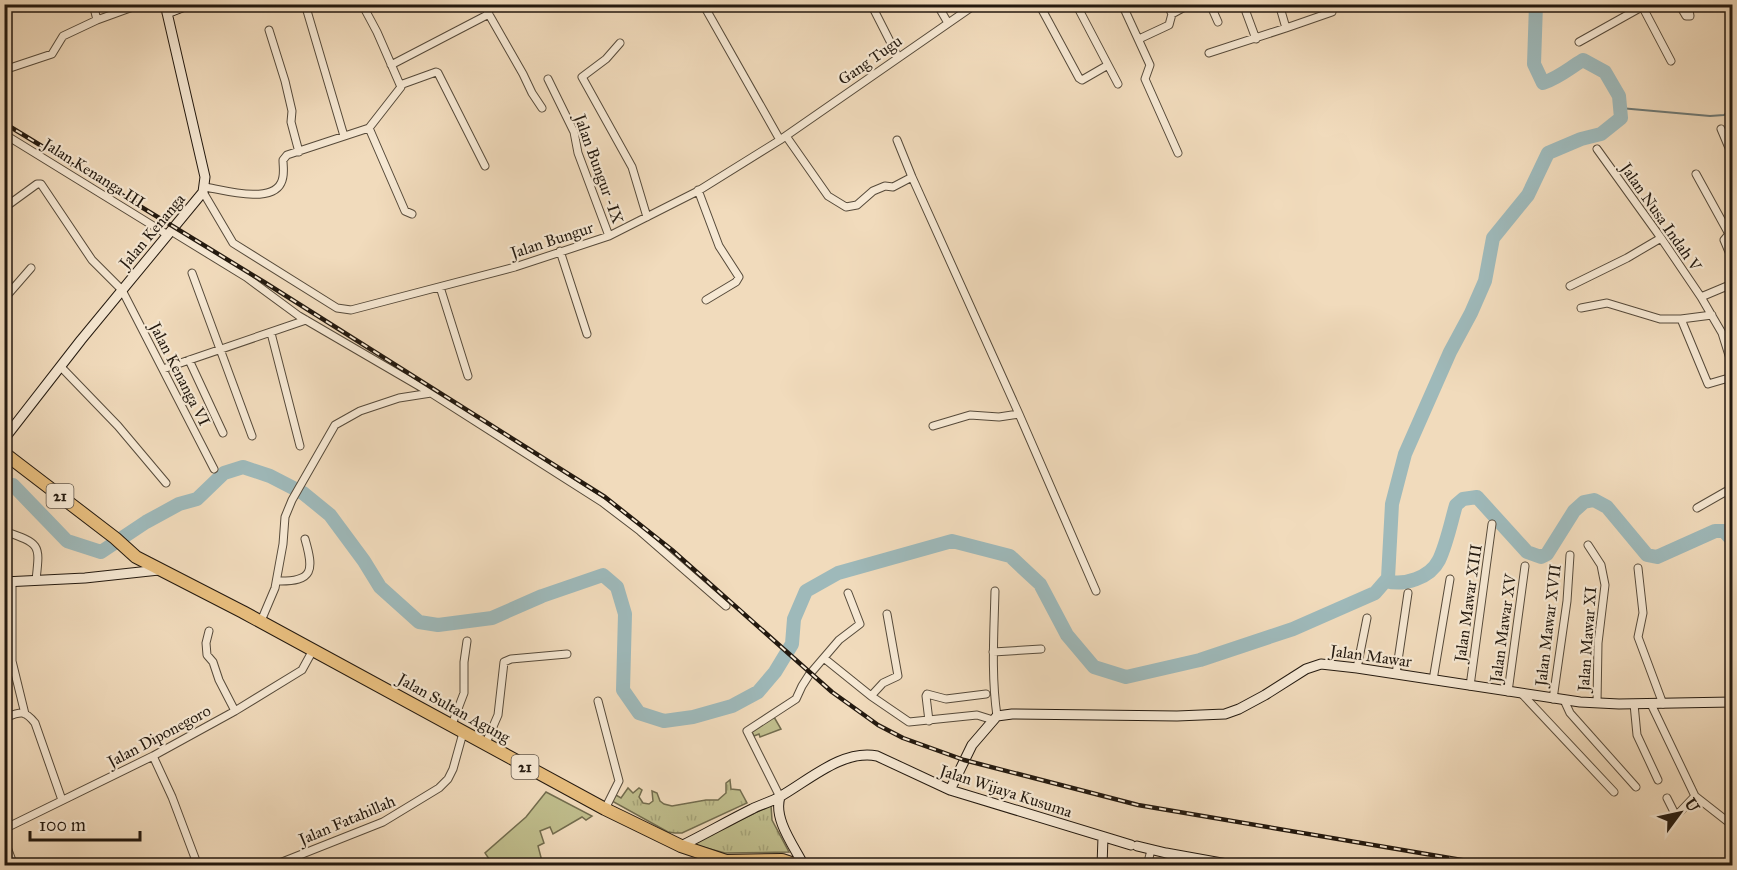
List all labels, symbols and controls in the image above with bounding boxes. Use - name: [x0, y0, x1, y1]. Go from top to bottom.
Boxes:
- street label: Gang Tugu: [834, 31, 906, 90]
- street label: Jalan Bungur -IX: [569, 110, 628, 227]
- street label: Jalan Kenanga III: [37, 133, 148, 213]
- street label: Jalan Nusa Indah V: [1615, 158, 1706, 276]
- street label: Jalan Kenanga: [114, 189, 190, 275]
- street label: Jalan Bungur: [506, 218, 596, 264]
- street label: Jalan Kenanga VI: [144, 317, 214, 429]
- road number: 21: [46, 484, 74, 508]
- street label: Jalan Mawar XIII: [1450, 543, 1487, 665]
- street label: Jalan Mawar XVII: [1531, 563, 1566, 689]
- street label: Jalan Mawar XV: [1486, 572, 1521, 686]
- street label: Jalan Mawar XI: [1574, 586, 1601, 694]
- street label: Jalan Mawar: [1327, 641, 1413, 672]
- street label: Jalan Sultan Agung: [392, 668, 514, 748]
- street label: Jalan Diponegoro: [102, 701, 214, 773]
- road number: 21: [512, 755, 538, 779]
- street label: Jalan Wijaya Kusuma: [935, 760, 1075, 822]
- north arrow: [1650, 783, 1710, 843]
- street label: Jalan Fatahillah: [294, 791, 399, 851]
- text: U: [1681, 795, 1704, 816]
- scale bar: [30, 804, 140, 842]
- text: 100 m: [39, 814, 86, 836]

